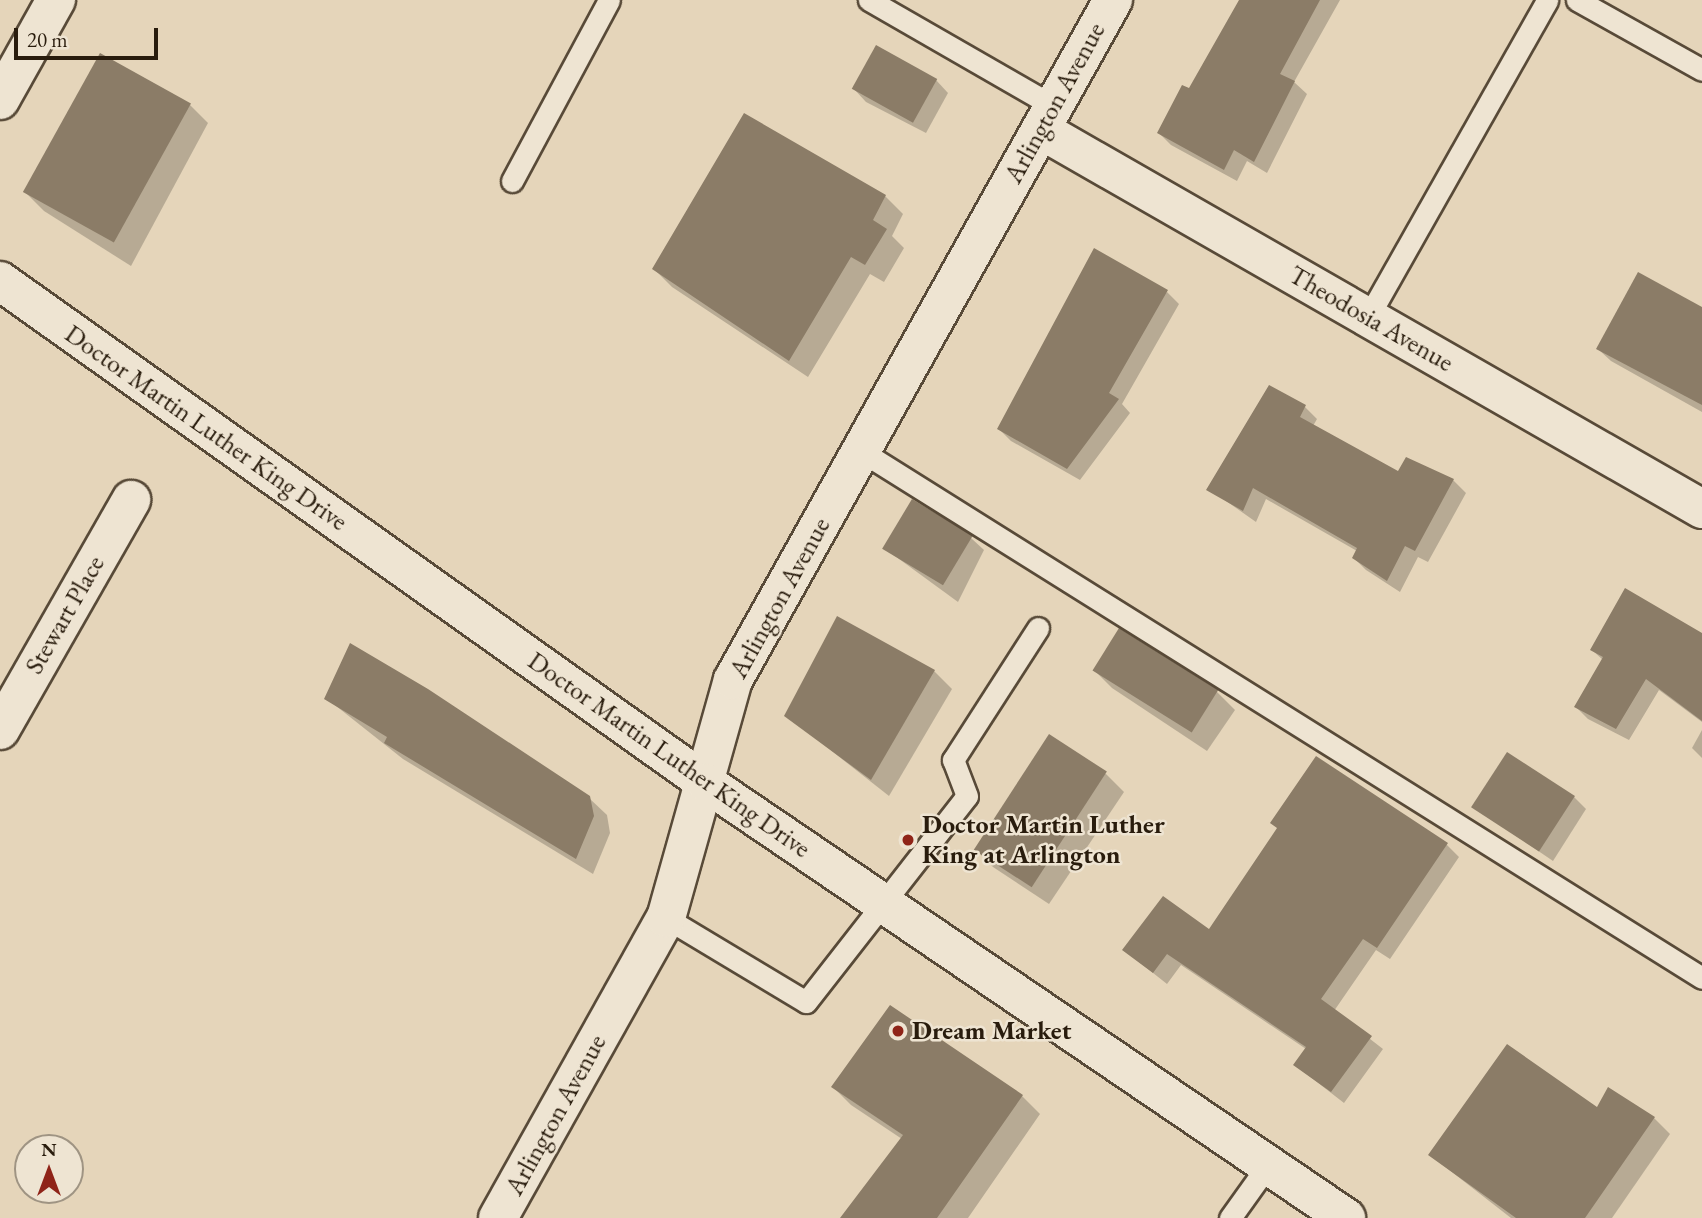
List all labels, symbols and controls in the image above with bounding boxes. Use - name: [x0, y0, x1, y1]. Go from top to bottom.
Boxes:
- scale bar: [18, 14, 161, 58]
- street label: Arlington Avenue: [998, 17, 1112, 189]
- text: 20 m: [27, 26, 68, 53]
- street label: Theodosia Avenue: [1283, 259, 1459, 379]
- street label: Doctor Martin Luther King Drive: [59, 318, 353, 538]
- street label: Arlington Avenue: [723, 512, 837, 684]
- street label: Stewart Place: [19, 550, 111, 680]
- street label: Doctor Martin Luther King Drive: [522, 645, 816, 865]
- place label: Doctor Martin Luther King at Arlington: [922, 809, 1165, 870]
- marker: Doctor Martin Luther King at Arlington: [900, 832, 916, 848]
- place label: Dream Market: [912, 1015, 1071, 1047]
- marker: Dream Market: [890, 1023, 906, 1039]
- street label: Arlington Avenue: [499, 1029, 613, 1201]
- north arrow: [14, 1134, 84, 1204]
- text: N: [41, 1137, 57, 1162]

